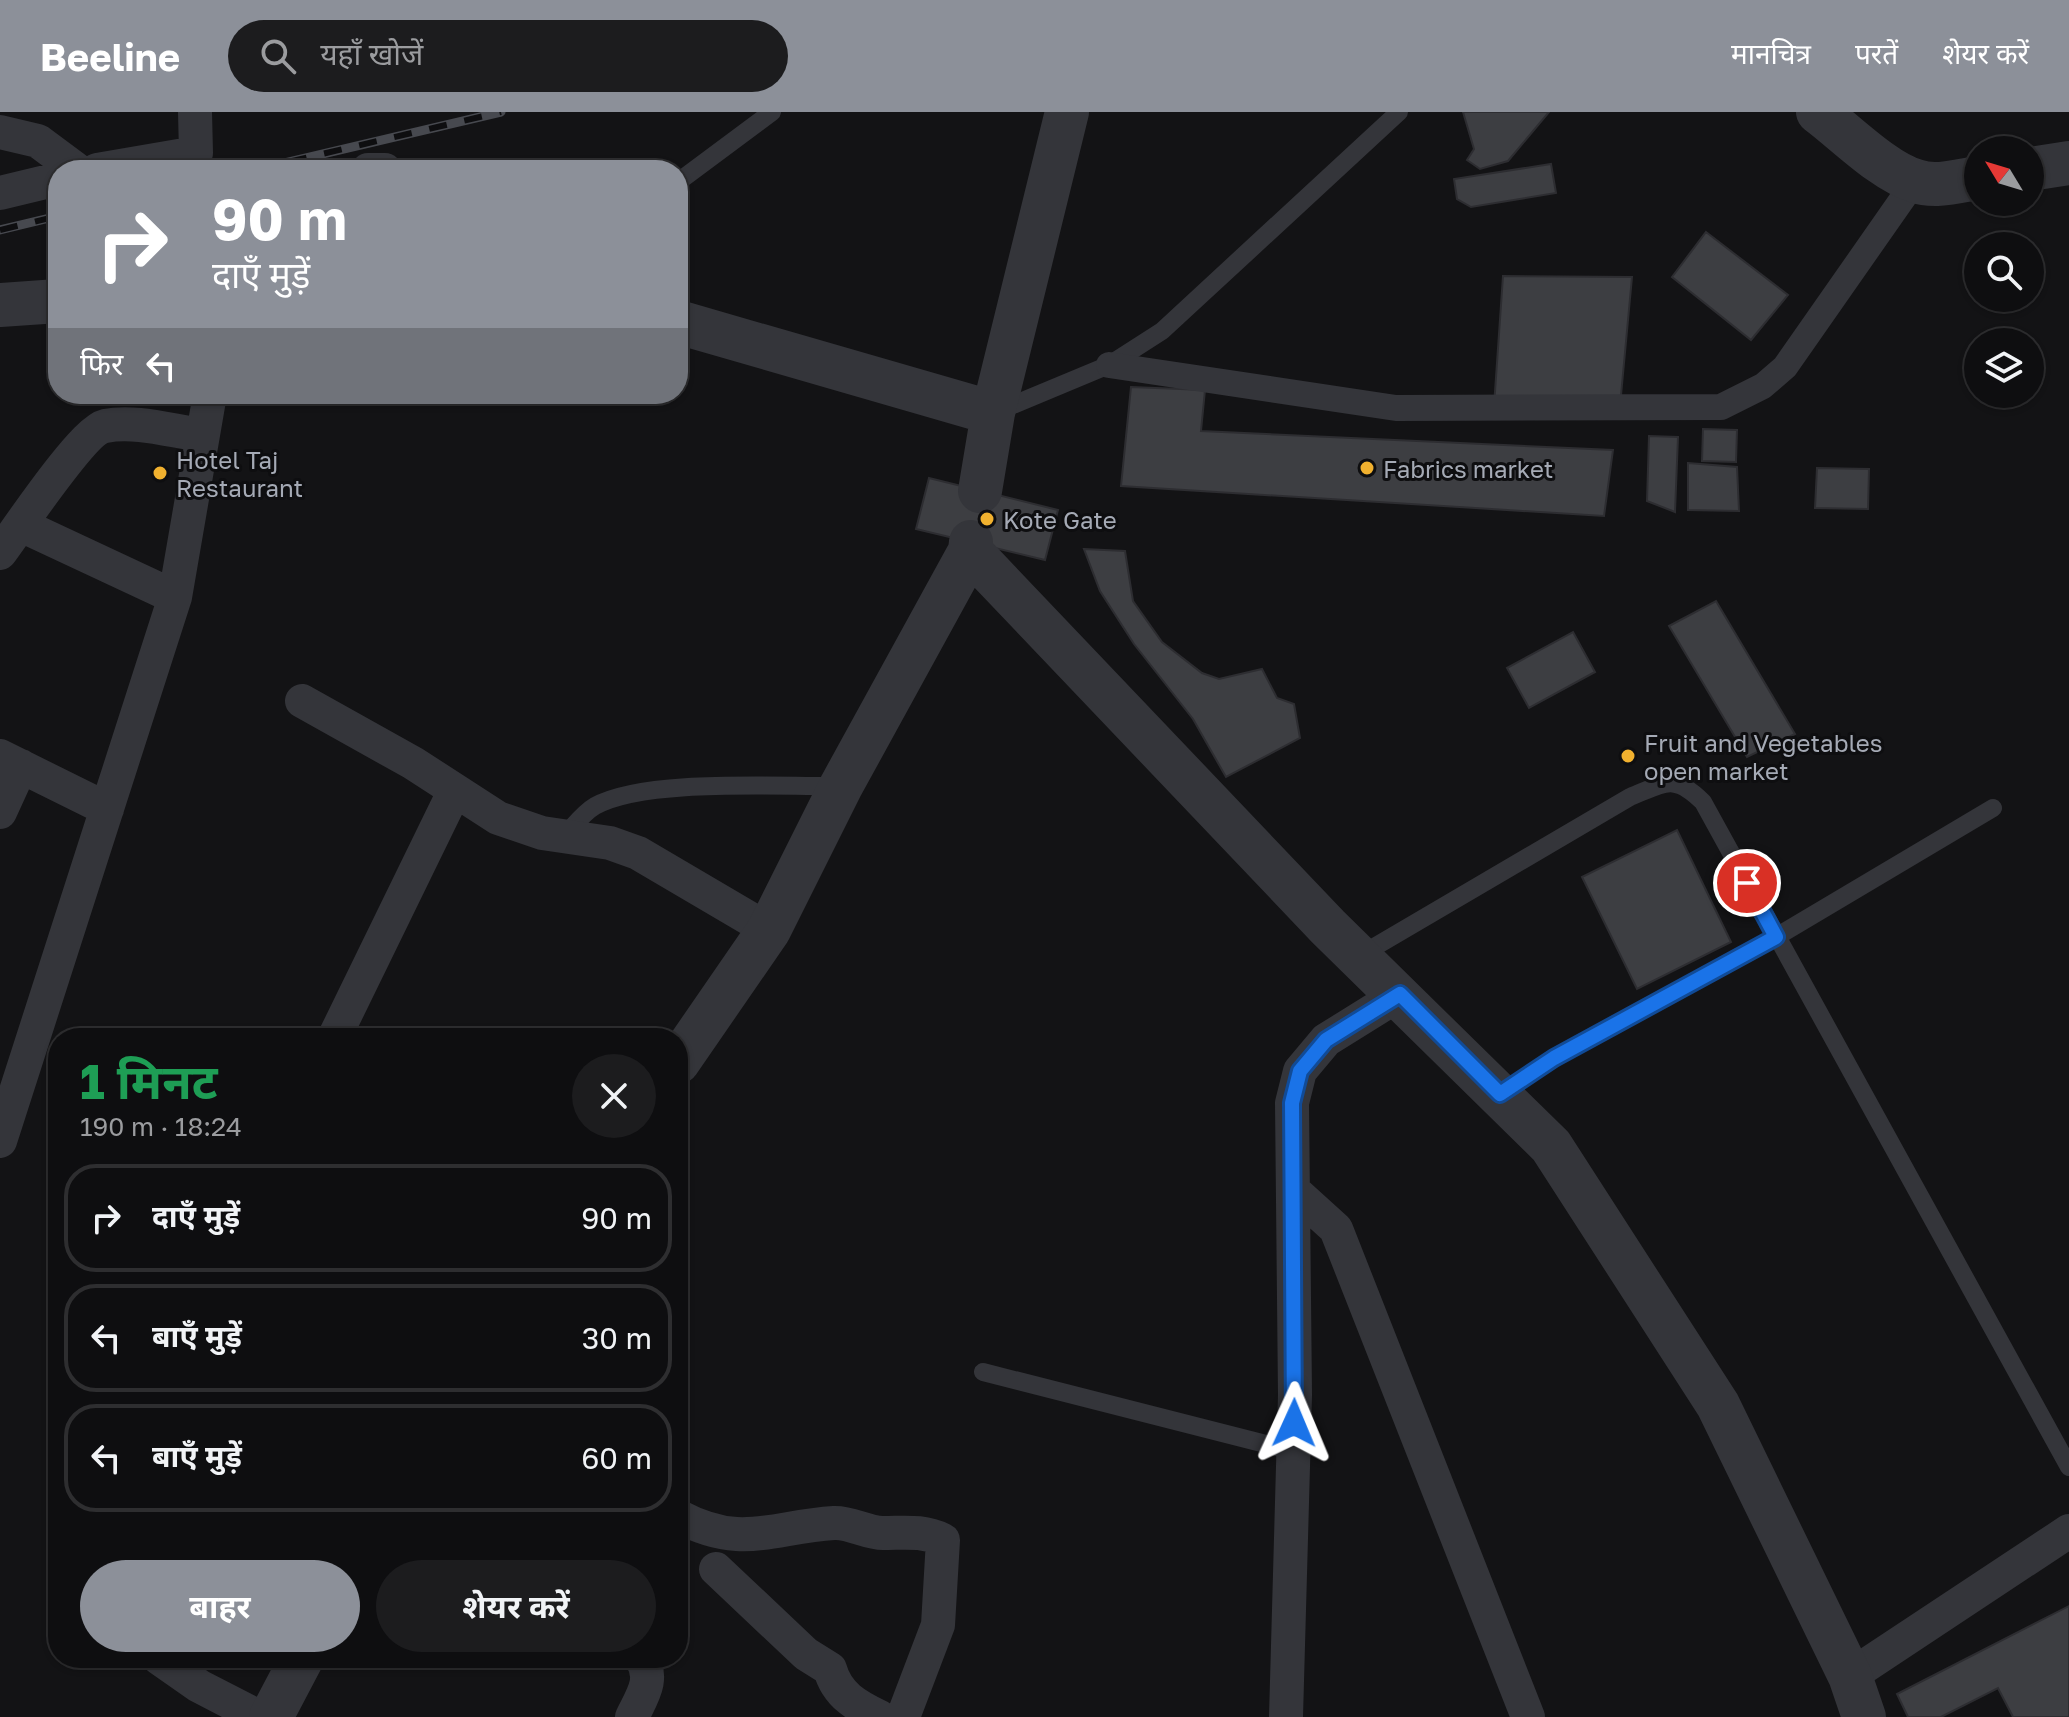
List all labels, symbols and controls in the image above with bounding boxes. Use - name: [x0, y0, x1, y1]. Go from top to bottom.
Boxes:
- search box: [228, 20, 788, 92]
- text: Beeline: [40, 34, 180, 79]
- icon: search: [256, 34, 300, 78]
- text: यहाँ खोजें: [320, 36, 423, 72]
- text: मानचित्र: [1731, 37, 1811, 70]
- text: परतें: [1855, 37, 1898, 70]
- text: शेयर करें: [1942, 37, 2029, 70]
- north arrow: [1964, 136, 2044, 216]
- map controls: [1964, 136, 2044, 408]
- text: 90 m: [212, 185, 347, 252]
- icon: right: [80, 192, 184, 296]
- button: search: [1964, 232, 2044, 312]
- text: दाएँ मुड़ें: [212, 253, 310, 296]
- button: layers: [1964, 328, 2044, 408]
- icon: left: [139, 344, 183, 388]
- text: फिर: [80, 346, 123, 382]
- place label: Hotel Taj Restaurant: [176, 445, 303, 502]
- place label: Fabrics market: [1383, 454, 1553, 483]
- marker: Fabrics market: [1358, 459, 1376, 477]
- marker: Hotel Taj Restaurant: [151, 464, 169, 482]
- place label: Kote Gate: [1003, 505, 1117, 534]
- marker: Kote Gate: [978, 510, 996, 528]
- place label: Fruit and Vegetables open market: [1644, 728, 1883, 785]
- marker: Fruit and Vegetables open market: [1619, 747, 1637, 765]
- pin: [1713, 849, 1781, 917]
- icon: arrive: [1725, 861, 1769, 905]
- text: 1 मिनट: [80, 1052, 217, 1110]
- button: close: [572, 1054, 656, 1138]
- text: 190 m · 18:24: [80, 1111, 242, 1142]
- icon: right: [84, 1196, 128, 1240]
- text: दाएँ मुड़ें: [152, 1198, 240, 1234]
- text: 90 m: [581, 1200, 652, 1236]
- icon: left: [84, 1316, 128, 1360]
- text: बाएँ मुड़ें: [152, 1318, 242, 1354]
- text: 30 m: [582, 1320, 652, 1356]
- position arrow: [1252, 1381, 1336, 1465]
- icon: left: [84, 1436, 128, 1480]
- text: बाएँ मुड़ें: [152, 1438, 242, 1474]
- text: 60 m: [581, 1440, 652, 1476]
- button: बाहर: [80, 1560, 360, 1652]
- button: शेयर करें: [376, 1560, 656, 1652]

